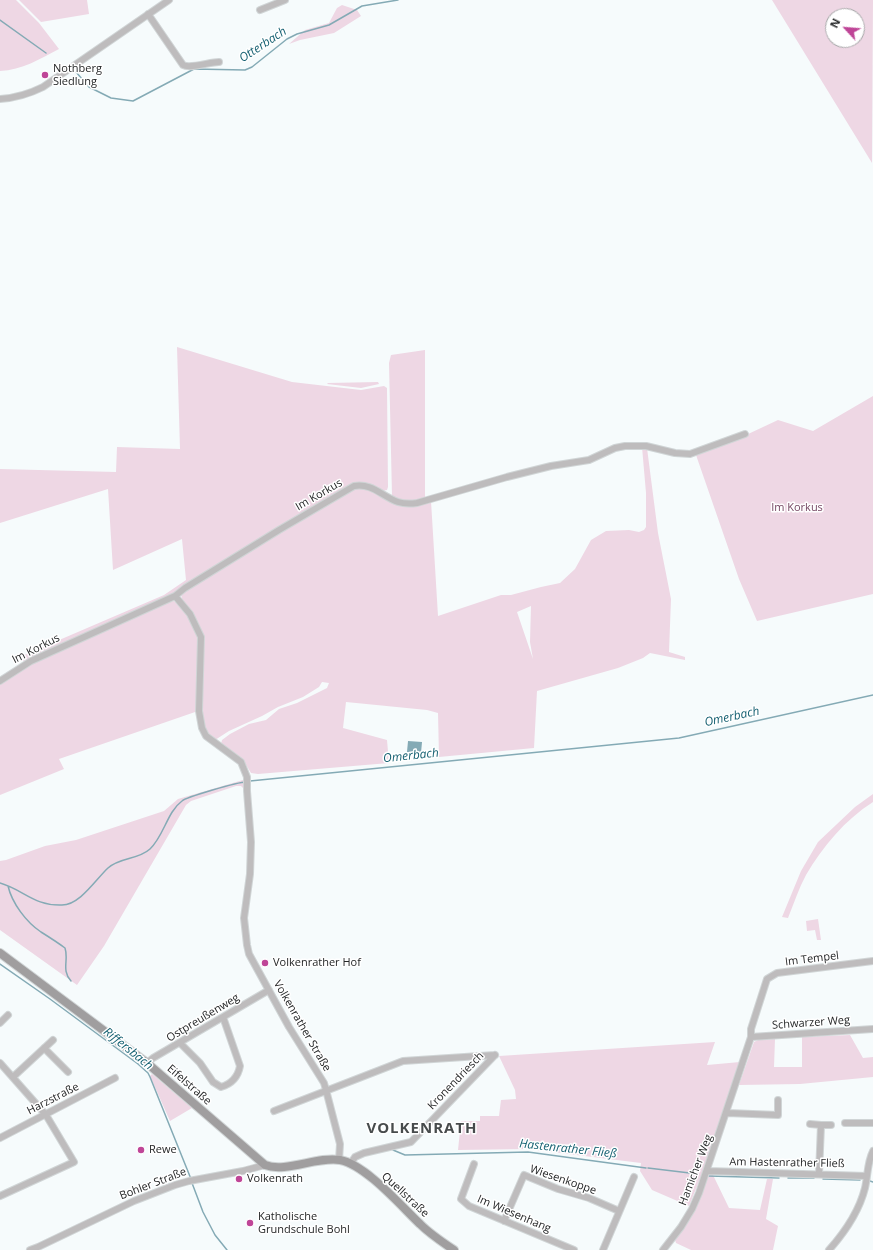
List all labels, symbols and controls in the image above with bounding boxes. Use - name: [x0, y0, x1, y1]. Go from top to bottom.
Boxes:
- north arrow: [825, 8, 865, 48]
- text: N: [826, 16, 843, 30]
- water label: Otterbach: [237, 24, 289, 66]
- place label: Nothberg Siedlung: [53, 62, 102, 88]
- marker: Nothberg Siedlung: [40, 70, 50, 80]
- street label: Im Korkus: [293, 476, 345, 514]
- park label: Im Korkus: [771, 501, 823, 515]
- street label: Im Korkus: [10, 631, 62, 667]
- water label: Omerbach: [703, 704, 761, 730]
- water label: Omerbach: [382, 746, 440, 766]
- street label: Im Tempel: [784, 949, 840, 969]
- place label: Volkenrather Hof: [273, 956, 361, 970]
- marker: Volkenrather Hof: [260, 958, 270, 968]
- street label: Volkenrather Straße: [271, 978, 333, 1074]
- street label: Ostpreußenweg: [164, 991, 242, 1045]
- street label: Schwarzer Weg: [772, 1014, 850, 1032]
- water label: Riffersbach: [100, 1025, 156, 1073]
- street label: Kronendriesch: [425, 1049, 487, 1113]
- street label: Eifelstraße: [164, 1062, 214, 1108]
- street label: Harzstraße: [25, 1080, 81, 1118]
- district label: VOLKENRATH: [366, 1120, 478, 1138]
- street label: Hamicher Weg: [676, 1133, 716, 1207]
- water label: Hastenrather Fließ: [519, 1137, 617, 1161]
- place label: Rewe: [149, 1143, 177, 1157]
- marker: Rewe: [136, 1145, 146, 1155]
- street label: Am Hastenrather Fließ: [729, 1155, 845, 1171]
- street label: Wiesenkoppe: [528, 1162, 598, 1198]
- street label: Bohler Straße: [118, 1165, 188, 1203]
- street label: Quellstraße: [379, 1170, 431, 1220]
- place label: Volkenrath: [247, 1172, 303, 1186]
- marker: Volkenrath: [234, 1174, 244, 1184]
- street label: Im Wiesenhang: [475, 1192, 553, 1236]
- place label: Katholische Grundschule Bohl: [258, 1210, 350, 1236]
- marker: Katholische Grundschule Bohl: [245, 1218, 255, 1228]

